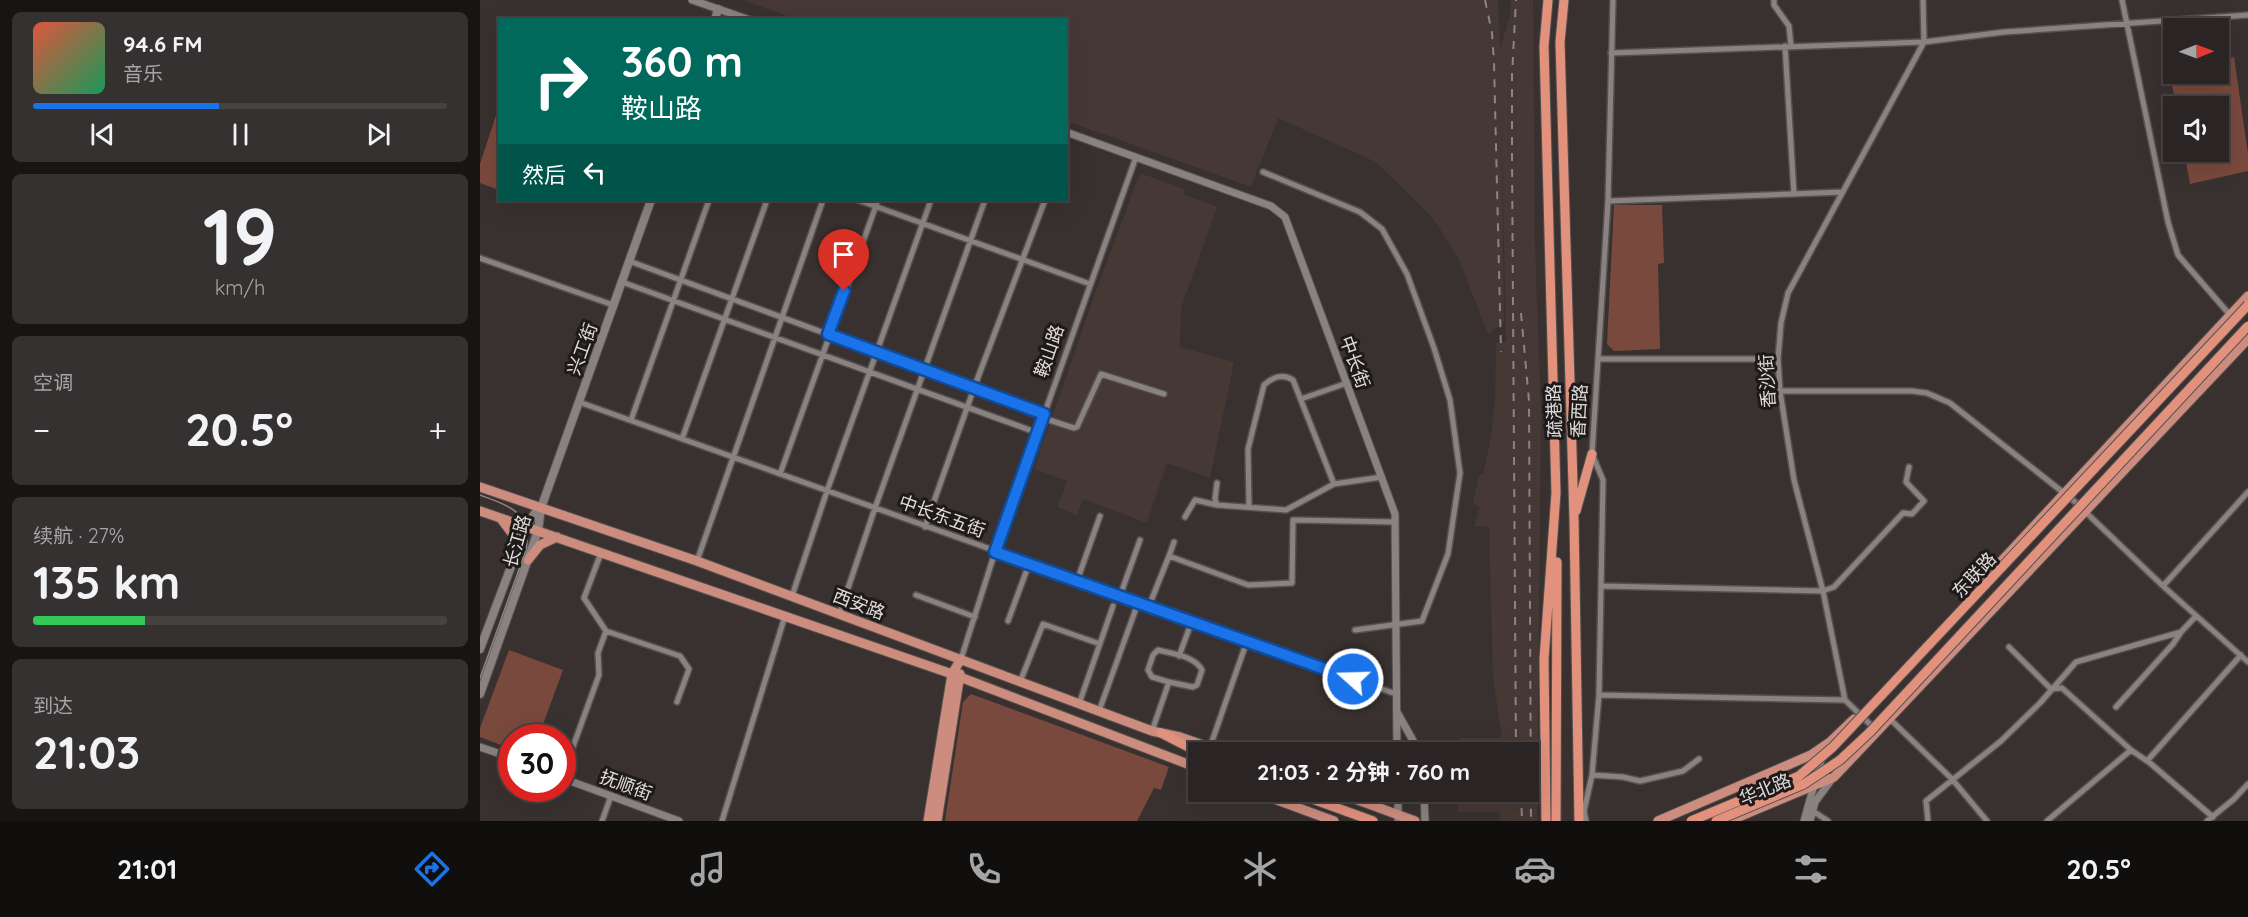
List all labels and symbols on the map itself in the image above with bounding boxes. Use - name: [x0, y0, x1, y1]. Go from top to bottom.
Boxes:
- north arrow: [2163, 18, 2229, 84]
- pin: [818, 229, 869, 291]
- street label: 兴工街: [562, 320, 602, 378]
- street label: 鞍山路: [1029, 322, 1069, 380]
- street label: 中长街: [1335, 333, 1375, 391]
- street label: 香沙街: [1754, 353, 1780, 409]
- street label: 香西路: [1566, 383, 1592, 439]
- street label: 疏港路: [1542, 384, 1566, 438]
- street label: 中长东五街: [896, 490, 988, 542]
- street label: 长江路: [499, 512, 535, 570]
- street label: 东联路: [1947, 547, 2001, 603]
- street label: 西安路: [830, 584, 888, 624]
- position arrow: [1321, 647, 1385, 711]
- speed limit sign: 30: [498, 724, 576, 802]
- street label: 抚顺街: [597, 765, 655, 805]
- street label: 华北路: [1736, 768, 1794, 810]

